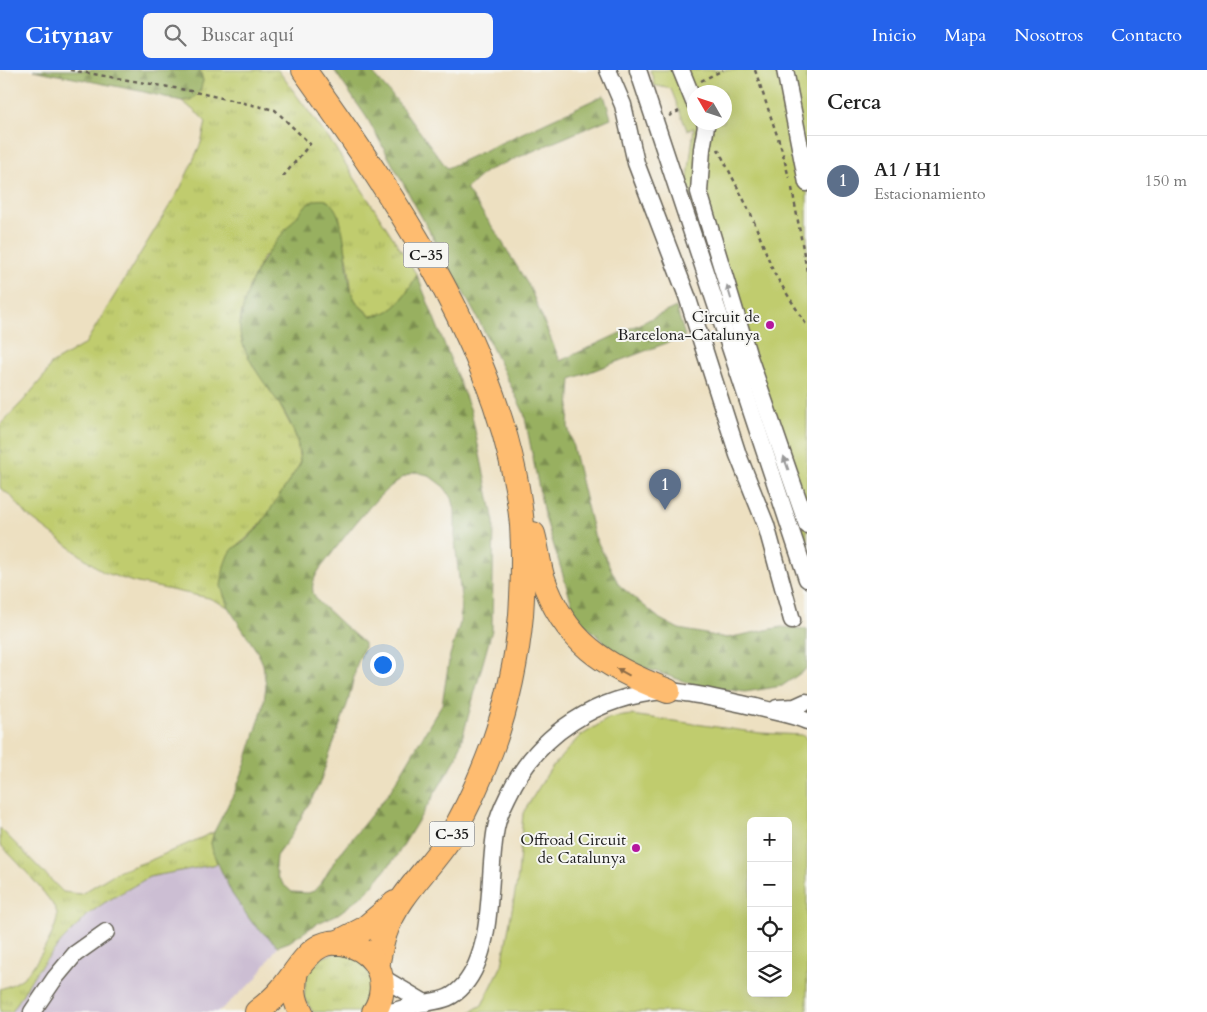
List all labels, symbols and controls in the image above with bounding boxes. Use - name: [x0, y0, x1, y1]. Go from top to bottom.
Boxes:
- search box: [143, 13, 493, 58]
- text: Citynav: [25, 19, 113, 52]
- icon: search: [161, 21, 189, 49]
- text: Buscar aquí: [201, 22, 294, 48]
- text: Inicio: [872, 23, 916, 48]
- text: Mapa: [944, 23, 986, 48]
- text: Nosotros: [1014, 23, 1083, 48]
- text: Contacto: [1111, 23, 1182, 48]
- north arrow: [687, 85, 732, 130]
- text: Cerca: [827, 88, 881, 117]
- text: A1 / H1: [874, 157, 941, 183]
- text: 1: [839, 170, 847, 192]
- text: 150 m: [1145, 170, 1187, 192]
- text: Estacionamiento: [874, 183, 986, 205]
- road number: C-35: [404, 242, 448, 268]
- one-way arrow: [725, 284, 733, 299]
- place label: Circuit de Barcelona-Catalunya: [618, 306, 760, 346]
- marker: Circuit de Barcelona-Catalunya: [764, 319, 776, 331]
- one-way arrow: [781, 455, 789, 470]
- pin: 1: [649, 469, 681, 510]
- your location: [370, 652, 396, 678]
- one-way arrow: [617, 667, 630, 676]
- map controls: [747, 817, 792, 997]
- button: +: [747, 817, 792, 862]
- road number: C-35: [430, 822, 474, 846]
- place label: Offroad Circuit de Catalunya: [520, 829, 626, 869]
- marker: Offroad Circuit de Catalunya: [630, 842, 642, 854]
- button: −: [747, 862, 792, 907]
- button: locate: [747, 907, 792, 952]
- button: layers: [747, 952, 792, 997]

